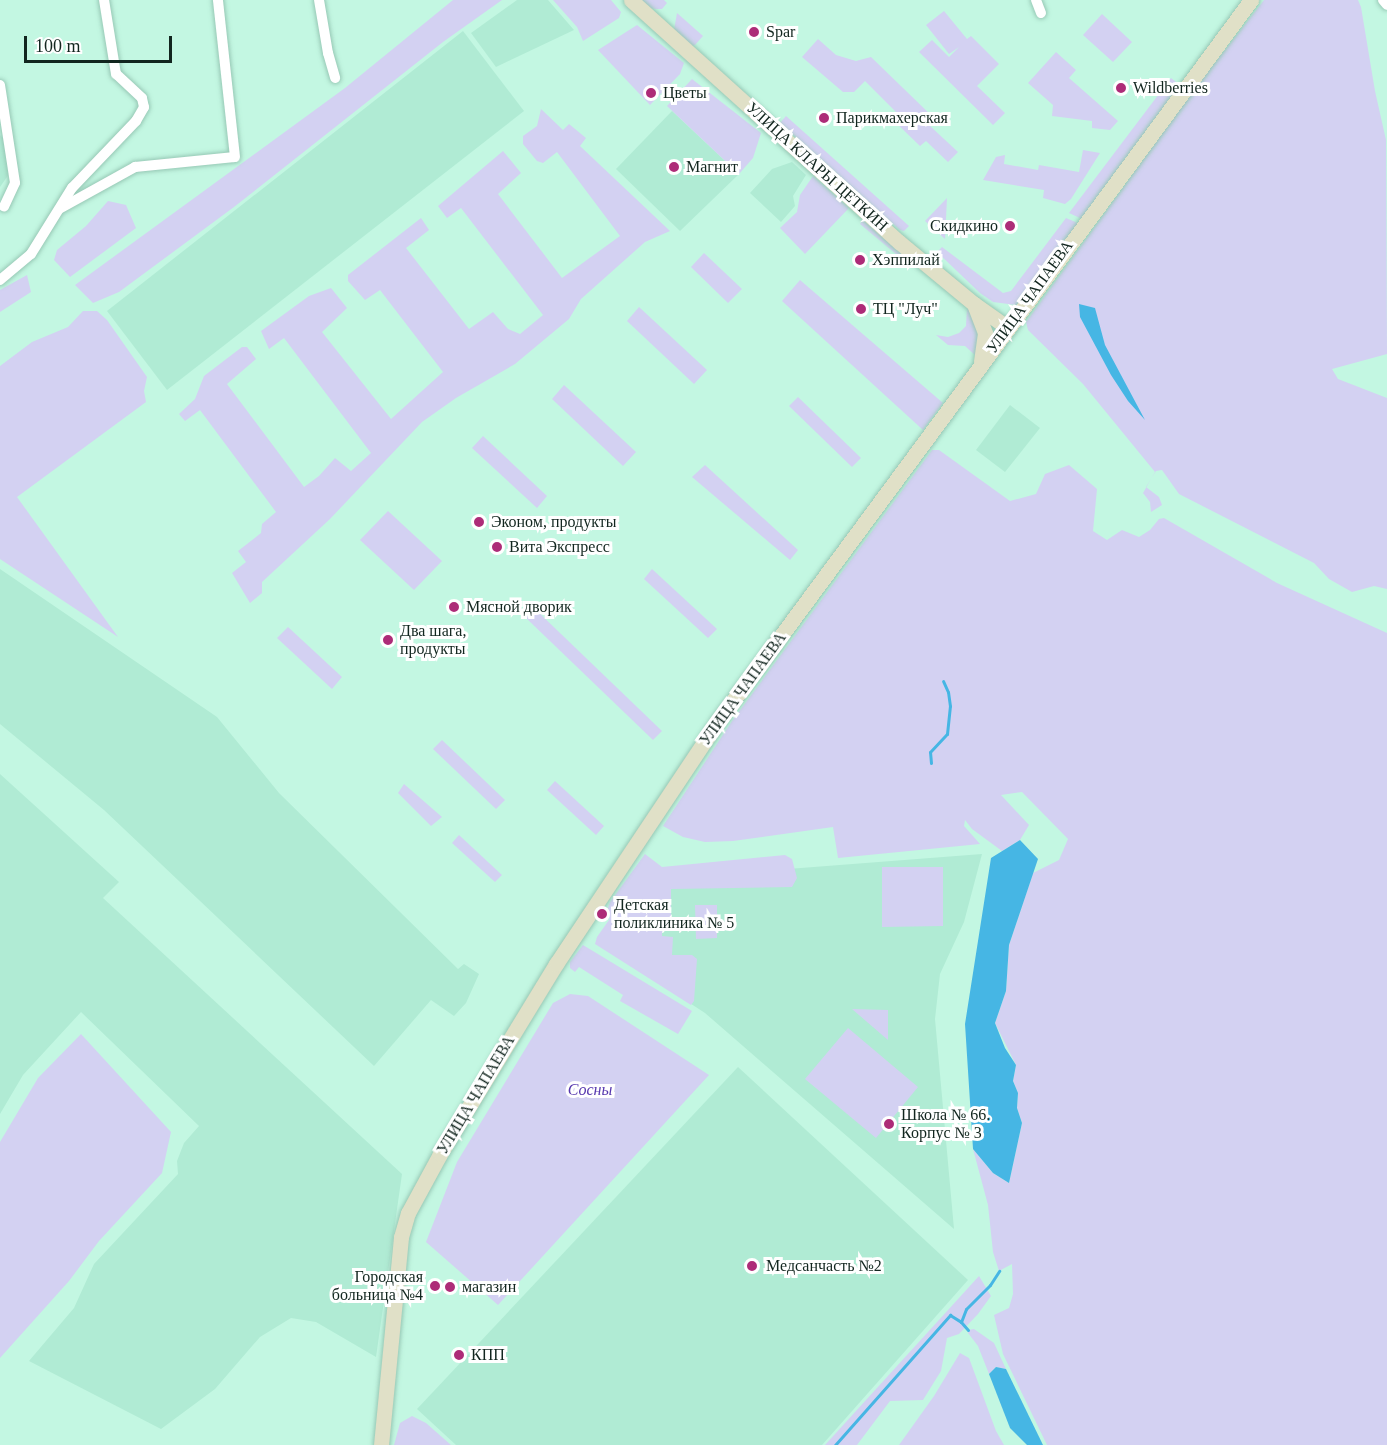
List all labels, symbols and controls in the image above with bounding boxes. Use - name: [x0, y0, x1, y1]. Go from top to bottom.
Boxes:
- place label: Spar: [766, 22, 795, 42]
- scale bar: [27, 24, 176, 62]
- marker: Spar: [747, 25, 761, 39]
- text: 100 m: [35, 36, 81, 56]
- place label: Wildberries: [1133, 78, 1208, 98]
- marker: Wildberries: [1114, 81, 1128, 95]
- place label: Цветы: [663, 83, 707, 103]
- marker: Цветы: [644, 86, 658, 100]
- street label: УЛИЦА КЛАРЫ ЦЕТКИН: [742, 98, 892, 236]
- place label: Парикмахерская: [836, 108, 948, 128]
- marker: Парикмахерская: [817, 111, 831, 125]
- place label: Магнит: [686, 157, 738, 177]
- marker: Магнит: [667, 160, 681, 174]
- place label: Скидкино: [930, 216, 998, 236]
- marker: Скидкино: [1003, 219, 1017, 233]
- street label: УЛИЦА ЧАПАЕВА: [983, 237, 1077, 357]
- place label: Хэппилай: [872, 250, 940, 270]
- marker: Хэппилай: [853, 253, 867, 267]
- place label: ТЦ "Луч": [873, 299, 938, 319]
- marker: ТЦ "Луч": [854, 302, 868, 316]
- place label: Эконом, продукты: [491, 512, 616, 532]
- marker: Эконом, продукты: [472, 515, 486, 529]
- place label: Вита Экспресс: [509, 537, 610, 557]
- marker: Вита Экспресс: [490, 540, 504, 554]
- place label: Мясной дворик: [466, 597, 572, 617]
- marker: Мясной дворик: [447, 600, 461, 614]
- place label: Два шага, продукты: [400, 621, 466, 659]
- street label: УЛИЦА ЧАПАЕВА: [696, 629, 790, 749]
- marker: Два шага, продукты: [381, 633, 395, 647]
- place label: Детская поликлиника № 5: [614, 895, 734, 933]
- marker: Детская поликлиника № 5: [595, 907, 609, 921]
- street label: УЛИЦА ЧАПАЕВА: [433, 1032, 519, 1158]
- park label: Сосны: [568, 1080, 612, 1100]
- place label: Школа № 66. Корпус № 3: [901, 1105, 990, 1143]
- marker: Школа № 66. Корпус № 3: [882, 1117, 896, 1131]
- place label: Медсанчасть №2: [766, 1256, 882, 1276]
- marker: Медсанчасть №2: [743, 1257, 761, 1275]
- place label: Городская больница №4: [332, 1267, 423, 1305]
- place label: магазин: [462, 1277, 516, 1297]
- marker: Городская больница №4: [428, 1279, 442, 1293]
- marker: магазин: [443, 1280, 457, 1294]
- place label: КПП: [471, 1345, 505, 1365]
- marker: КПП: [452, 1348, 466, 1362]

